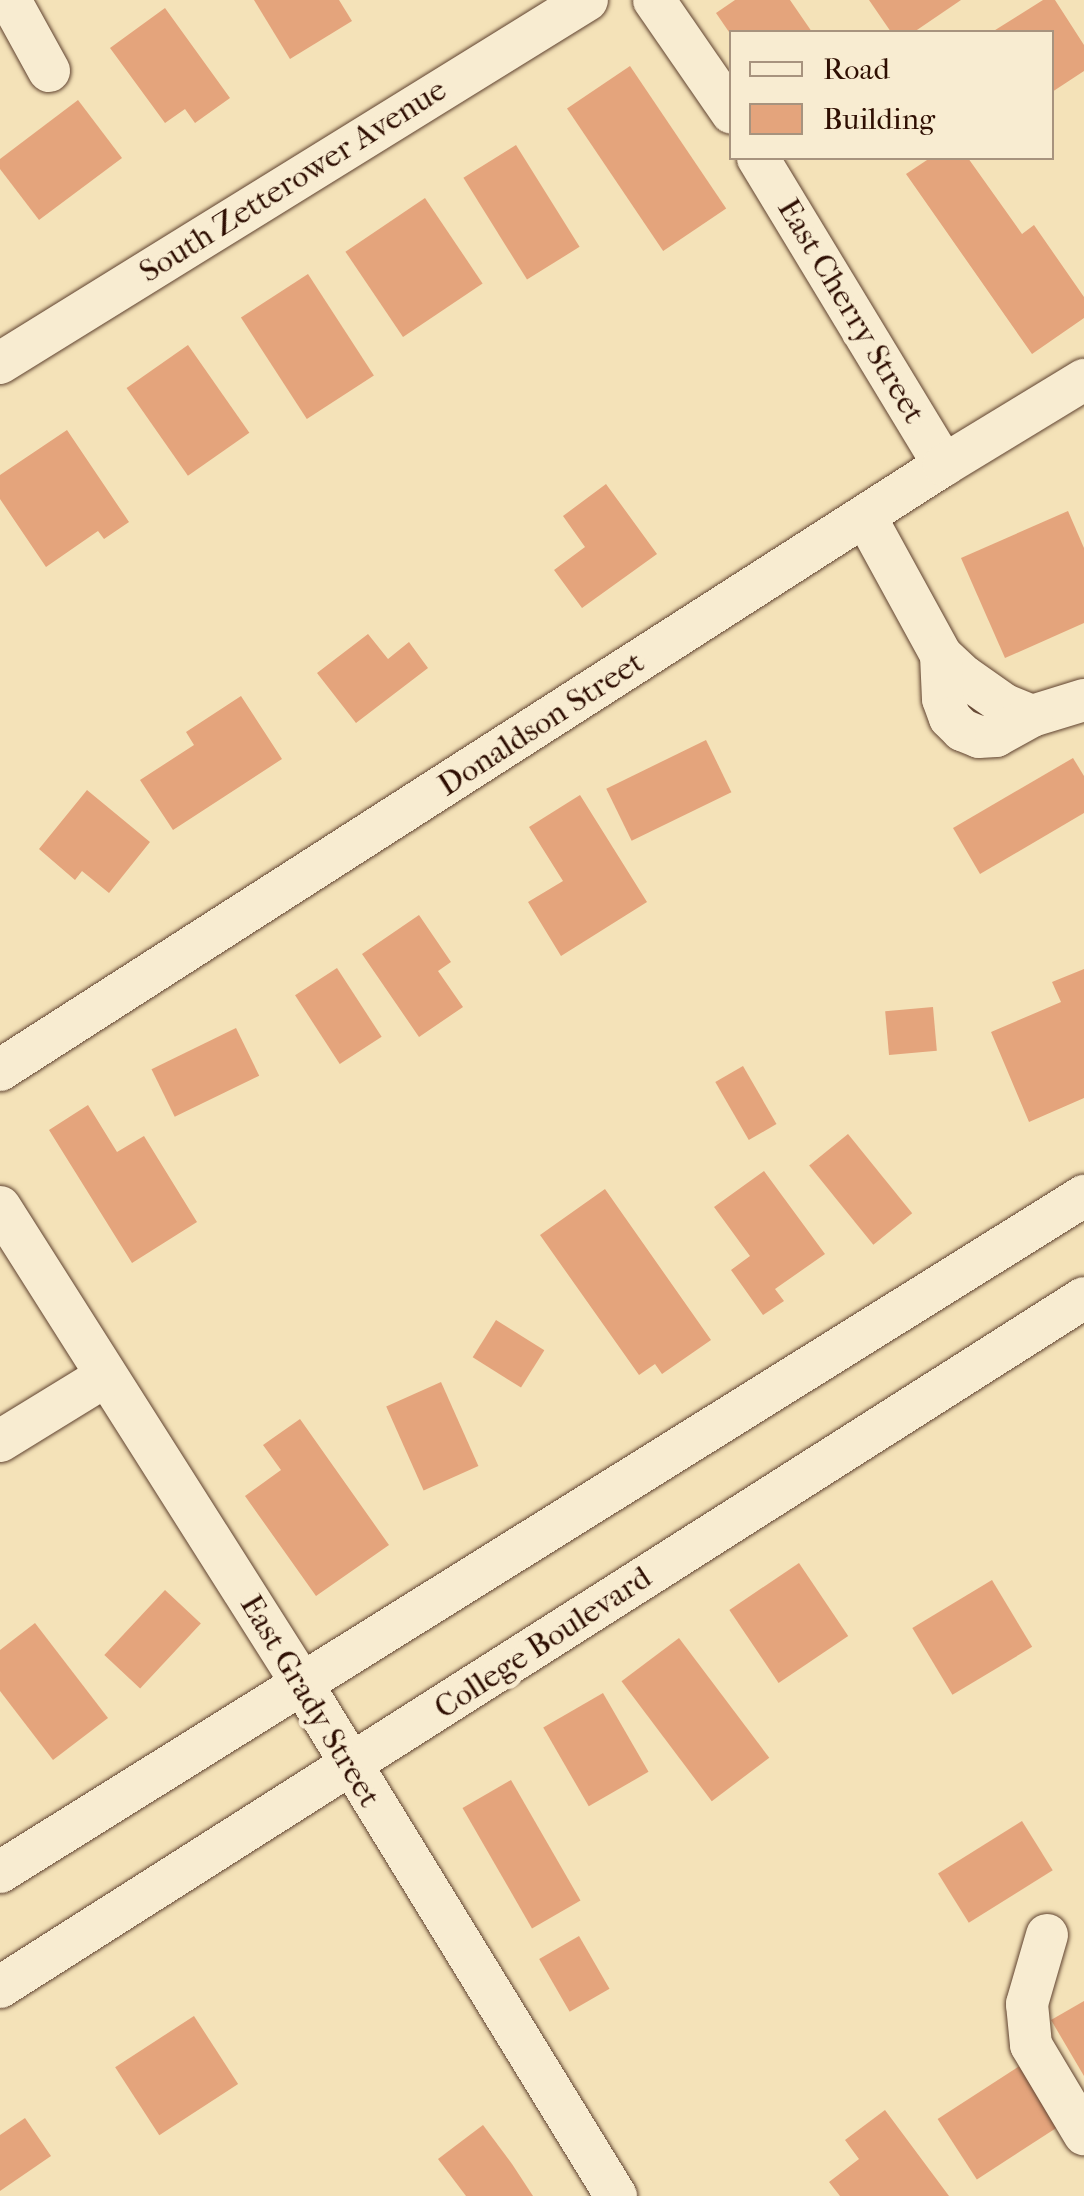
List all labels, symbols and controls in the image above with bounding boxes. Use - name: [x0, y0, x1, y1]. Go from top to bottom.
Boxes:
- legend: [729, 30, 1054, 160]
- text: Road: [823, 52, 890, 87]
- street label: South Zetterower Avenue: [132, 71, 454, 291]
- text: Building: [823, 102, 935, 137]
- street label: East Cherry Street: [769, 192, 933, 430]
- street label: Donaldson Street: [431, 643, 651, 805]
- street label: College Boulevard: [427, 1559, 659, 1727]
- street label: East Grady Street: [232, 1588, 388, 1814]

